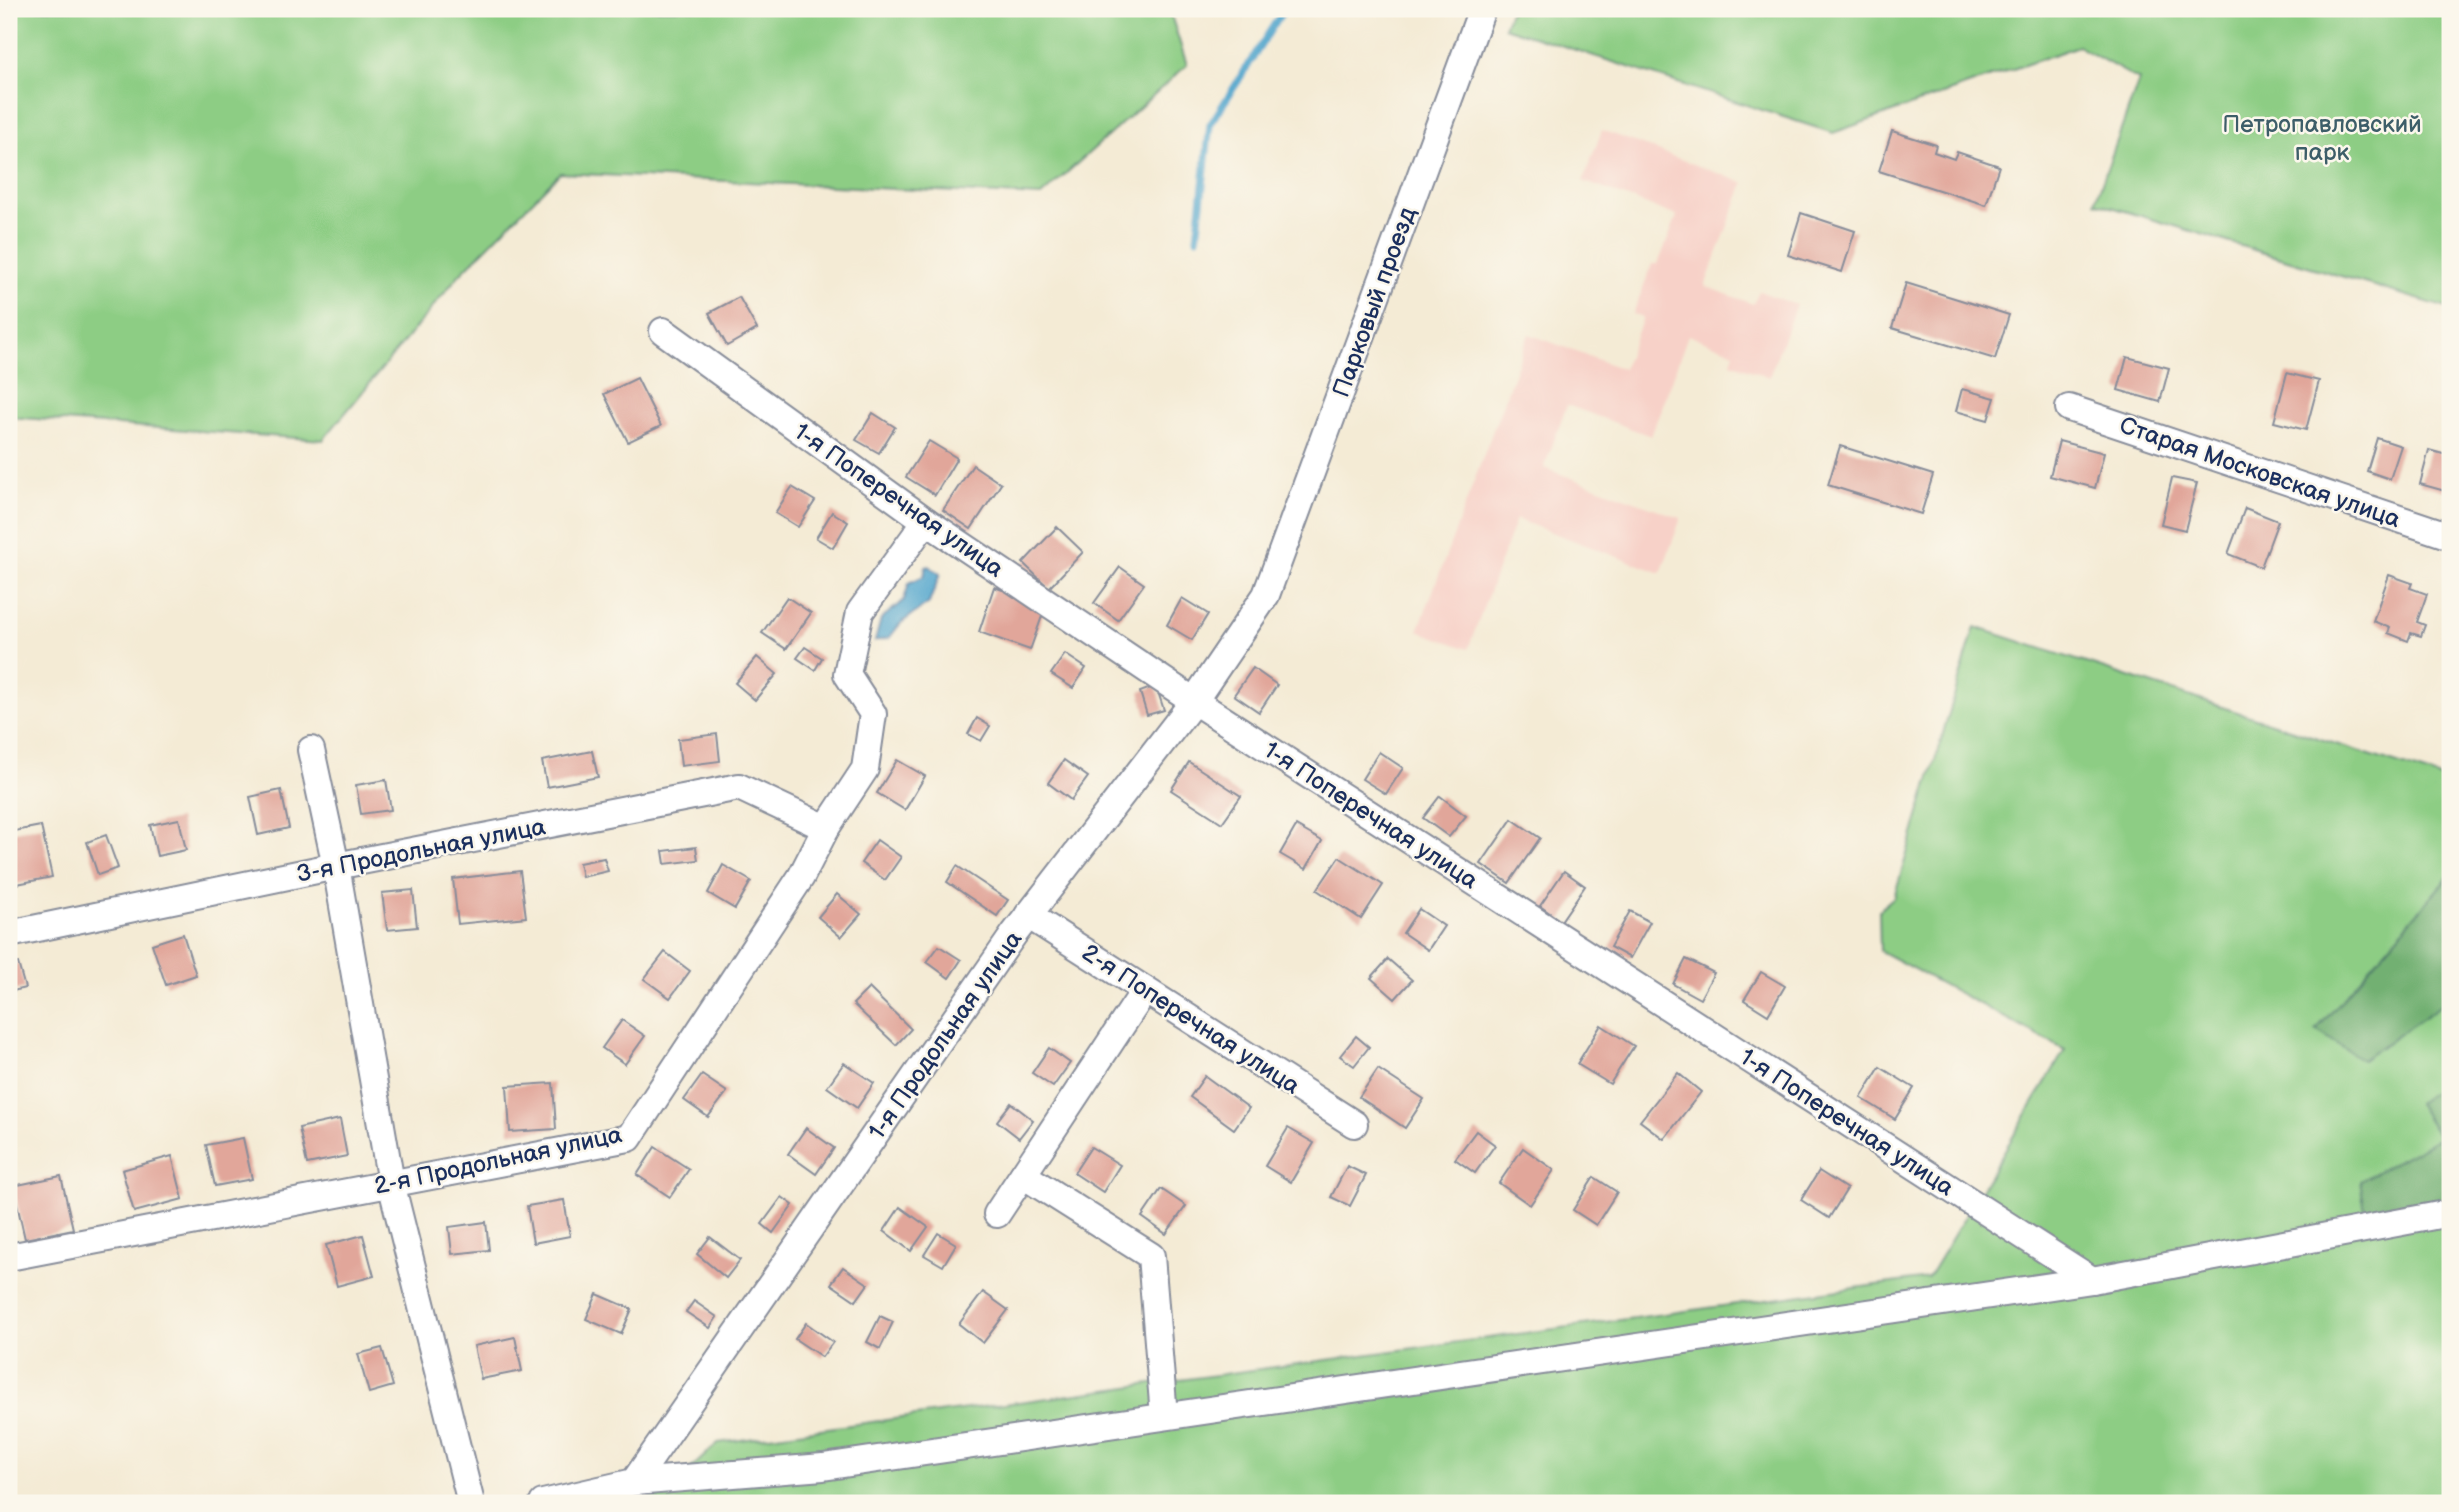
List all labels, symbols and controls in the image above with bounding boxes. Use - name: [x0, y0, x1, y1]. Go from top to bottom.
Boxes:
- park label: Петропавловский парк: [2222, 110, 2422, 167]
- street label: Парковый проезд: [1327, 203, 1422, 401]
- street label: Старая Московская улица: [2116, 411, 2404, 534]
- street label: 1-я Поперечная улица: [788, 417, 1009, 584]
- street label: 1-я Поперечная улица: [1258, 735, 1483, 895]
- street label: 3-я Продольная улица: [294, 812, 548, 889]
- street label: 1-я Продольная улица: [863, 926, 1028, 1145]
- street label: 2-я Поперечная улица: [1076, 938, 1305, 1101]
- street label: 1-я Поперечная улица: [1734, 1042, 1959, 1202]
- street label: 2-я Продольная улица: [372, 1120, 625, 1201]

